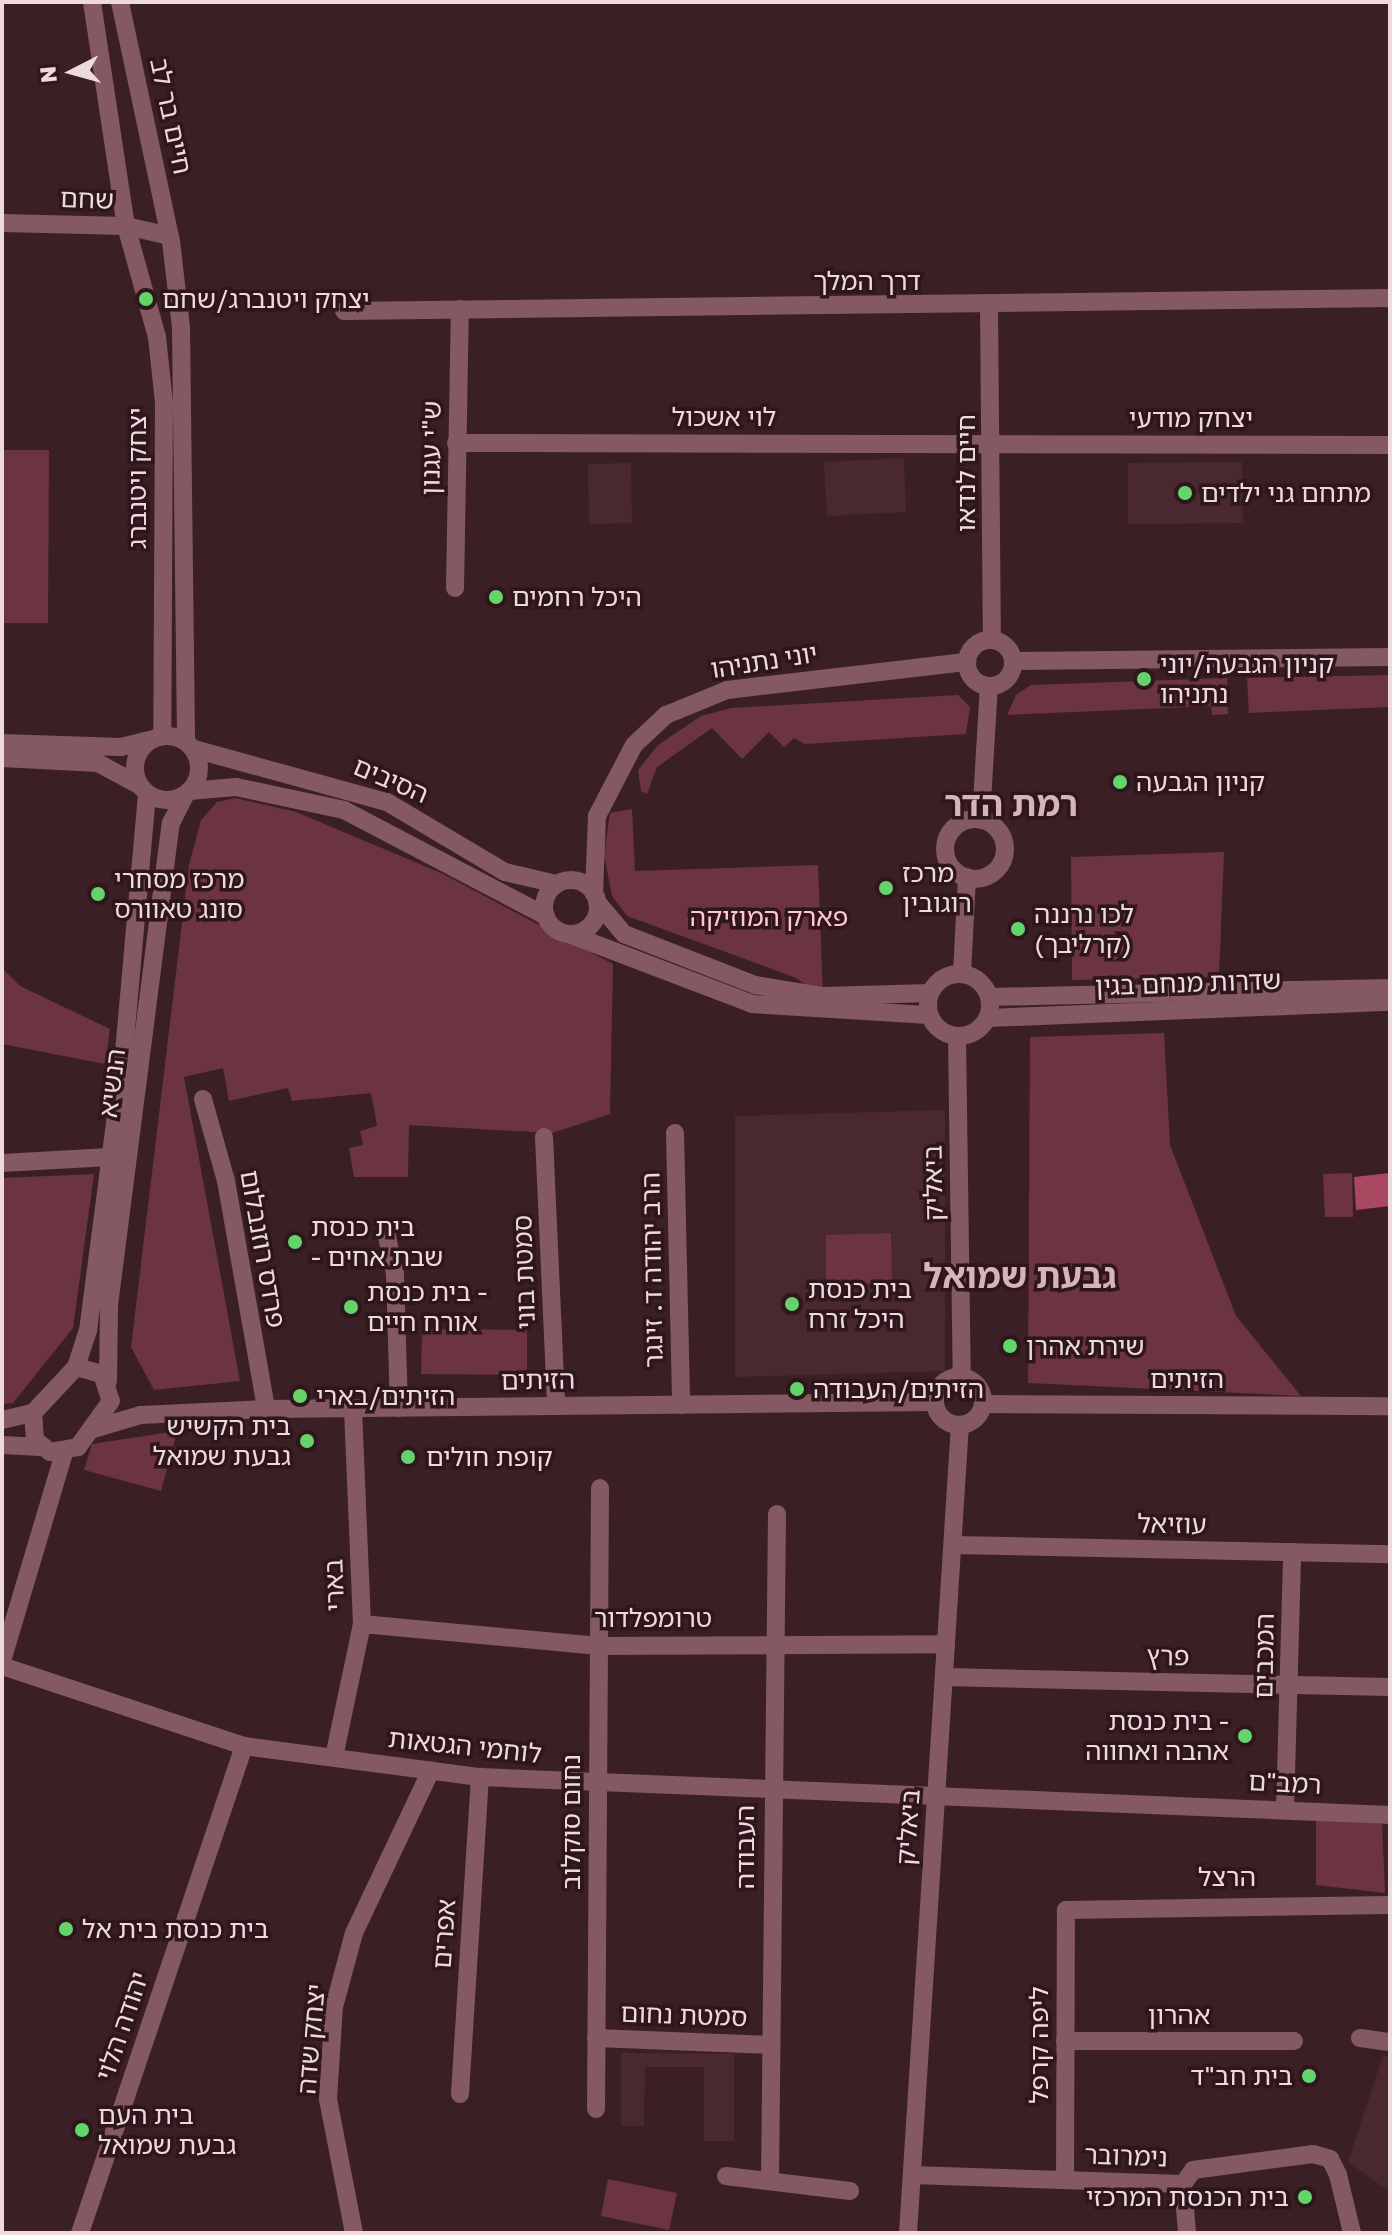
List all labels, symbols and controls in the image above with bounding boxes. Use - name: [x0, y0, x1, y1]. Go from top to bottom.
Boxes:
- north arrow: [32, 32, 112, 112]
- street label: חיים בר לב: [143, 55, 199, 177]
- text: N: [33, 65, 62, 84]
- street label: שחם: [59, 182, 115, 216]
- street label: דרך המלך: [813, 265, 921, 297]
- place label: יצחק ויטנברג/שחם: [162, 283, 370, 315]
- marker: יצחק ויטנברג/שחם: [137, 290, 155, 308]
- street label: ש"י עגנון: [415, 400, 447, 496]
- street label: לוי אשכול: [672, 401, 776, 433]
- street label: יצחק מודעי: [1129, 402, 1253, 434]
- street label: יצחק ויטנברג: [121, 407, 153, 549]
- street label: חיים לנדאו: [950, 414, 982, 532]
- place label: מתחם גני ילדים: [1201, 477, 1371, 509]
- marker: מתחם גני ילדים: [1176, 484, 1194, 502]
- place label: היכל רחמים: [512, 581, 642, 613]
- marker: היכל רחמים: [487, 588, 505, 606]
- street label: יוני נתניהו: [708, 637, 820, 685]
- place label: קניון הגבעה/יוני נתניהו: [1160, 648, 1334, 710]
- marker: קניון הגבעה/יוני נתניהו: [1135, 670, 1153, 688]
- street label: הסיבים: [349, 750, 433, 810]
- place label: קניון הגבעה: [1136, 766, 1265, 798]
- marker: קניון הגבעה: [1111, 773, 1129, 791]
- district label: רמת הדר: [944, 784, 1078, 824]
- place label: מרכז רוגובין: [902, 857, 972, 918]
- place label: מרכז מסחרי סונג טאוורס: [114, 863, 245, 924]
- marker: מרכז רוגובין: [877, 879, 895, 897]
- marker: מרכז מסחרי סונג טאוורס: [89, 885, 107, 903]
- place label: לכו נרננה (קרליבך): [1034, 898, 1134, 960]
- park label: פארק המוזיקה: [690, 901, 848, 933]
- marker: לכו נרננה (קרליבך): [1009, 920, 1027, 938]
- street label: שדרות מנחם בגין: [1094, 964, 1282, 1002]
- street label: הנשיא: [92, 1047, 132, 1119]
- street label: ביאליק: [917, 1145, 949, 1221]
- street label: פרדס רוזנבלום: [234, 1168, 292, 1330]
- street label: הרב יהודה ד. זינגר: [635, 1172, 669, 1368]
- place label: בית כנסת - שבת אחים: [311, 1211, 443, 1272]
- street label: סמטת בוני: [506, 1214, 542, 1330]
- marker: בית כנסת - שבת אחים: [286, 1233, 304, 1251]
- district label: גבעת שמואל: [924, 1256, 1116, 1296]
- place label: בית כנסת היכל זרח: [808, 1273, 912, 1334]
- place label: בית כנסת - אורח חיים: [367, 1276, 487, 1338]
- marker: בית כנסת היכל זרח: [783, 1295, 801, 1313]
- marker: בית כנסת - אורח חיים: [342, 1298, 360, 1316]
- place label: שירת אהרן: [1026, 1330, 1144, 1362]
- marker: שירת אהרן: [1001, 1337, 1019, 1355]
- street label: הזיתים: [1150, 1363, 1224, 1395]
- street label: הזיתים: [501, 1364, 575, 1396]
- place label: הזיתים/העבודה: [813, 1373, 984, 1405]
- place label: הזיתים/בארי: [316, 1380, 455, 1412]
- marker: הזיתים/העבודה: [788, 1380, 806, 1398]
- marker: הזיתים/בארי: [291, 1387, 309, 1405]
- place label: בית הקשיש גבעת שמואל: [153, 1410, 291, 1472]
- marker: בית הקשיש גבעת שמואל: [298, 1432, 316, 1450]
- place label: קופת חולים: [426, 1441, 553, 1473]
- marker: קופת חולים: [397, 1446, 419, 1468]
- street label: עוזיאל: [1137, 1508, 1207, 1540]
- street label: בארי: [317, 1558, 351, 1612]
- street label: טרומפלדור: [594, 1602, 712, 1634]
- street label: המכבים: [1248, 1613, 1280, 1699]
- street label: פרץ: [1146, 1640, 1190, 1672]
- place label: בית כנסת - אהבה ואחווה: [1085, 1705, 1229, 1766]
- street label: לוחמי הגטאות: [387, 1722, 543, 1770]
- marker: בית כנסת - אהבה ואחווה: [1236, 1727, 1254, 1745]
- street label: נחום סוקלוב: [555, 1754, 587, 1890]
- street label: רמב"ם: [1248, 1766, 1322, 1800]
- street label: ביאליק: [890, 1788, 926, 1866]
- street label: העבודה: [729, 1805, 761, 1889]
- street label: הרצל: [1198, 1861, 1256, 1893]
- street label: אפרים: [426, 1898, 462, 1970]
- place label: בית כנסת בית אל: [82, 1913, 269, 1945]
- marker: בית כנסת בית אל: [57, 1920, 75, 1938]
- street label: יהודה הלוי: [89, 1967, 155, 2085]
- street label: יצחק שדה: [291, 1982, 331, 2096]
- street label: ליפה קרפל: [1023, 1986, 1055, 2104]
- street label: סמטת נחום: [620, 1997, 748, 2033]
- street label: אהרון: [1148, 1999, 1210, 2031]
- place label: בית חב"ד: [1190, 2060, 1293, 2092]
- marker: בית חב"ד: [1300, 2067, 1318, 2085]
- place label: בית העם גבעת שמואל: [98, 2099, 236, 2160]
- marker: בית העם גבעת שמואל: [73, 2121, 91, 2139]
- street label: נימרובר: [1084, 2139, 1168, 2173]
- place label: בית הכנסת המרכזי: [1086, 2181, 1289, 2213]
- marker: בית הכנסת המרכזי: [1296, 2188, 1314, 2206]

